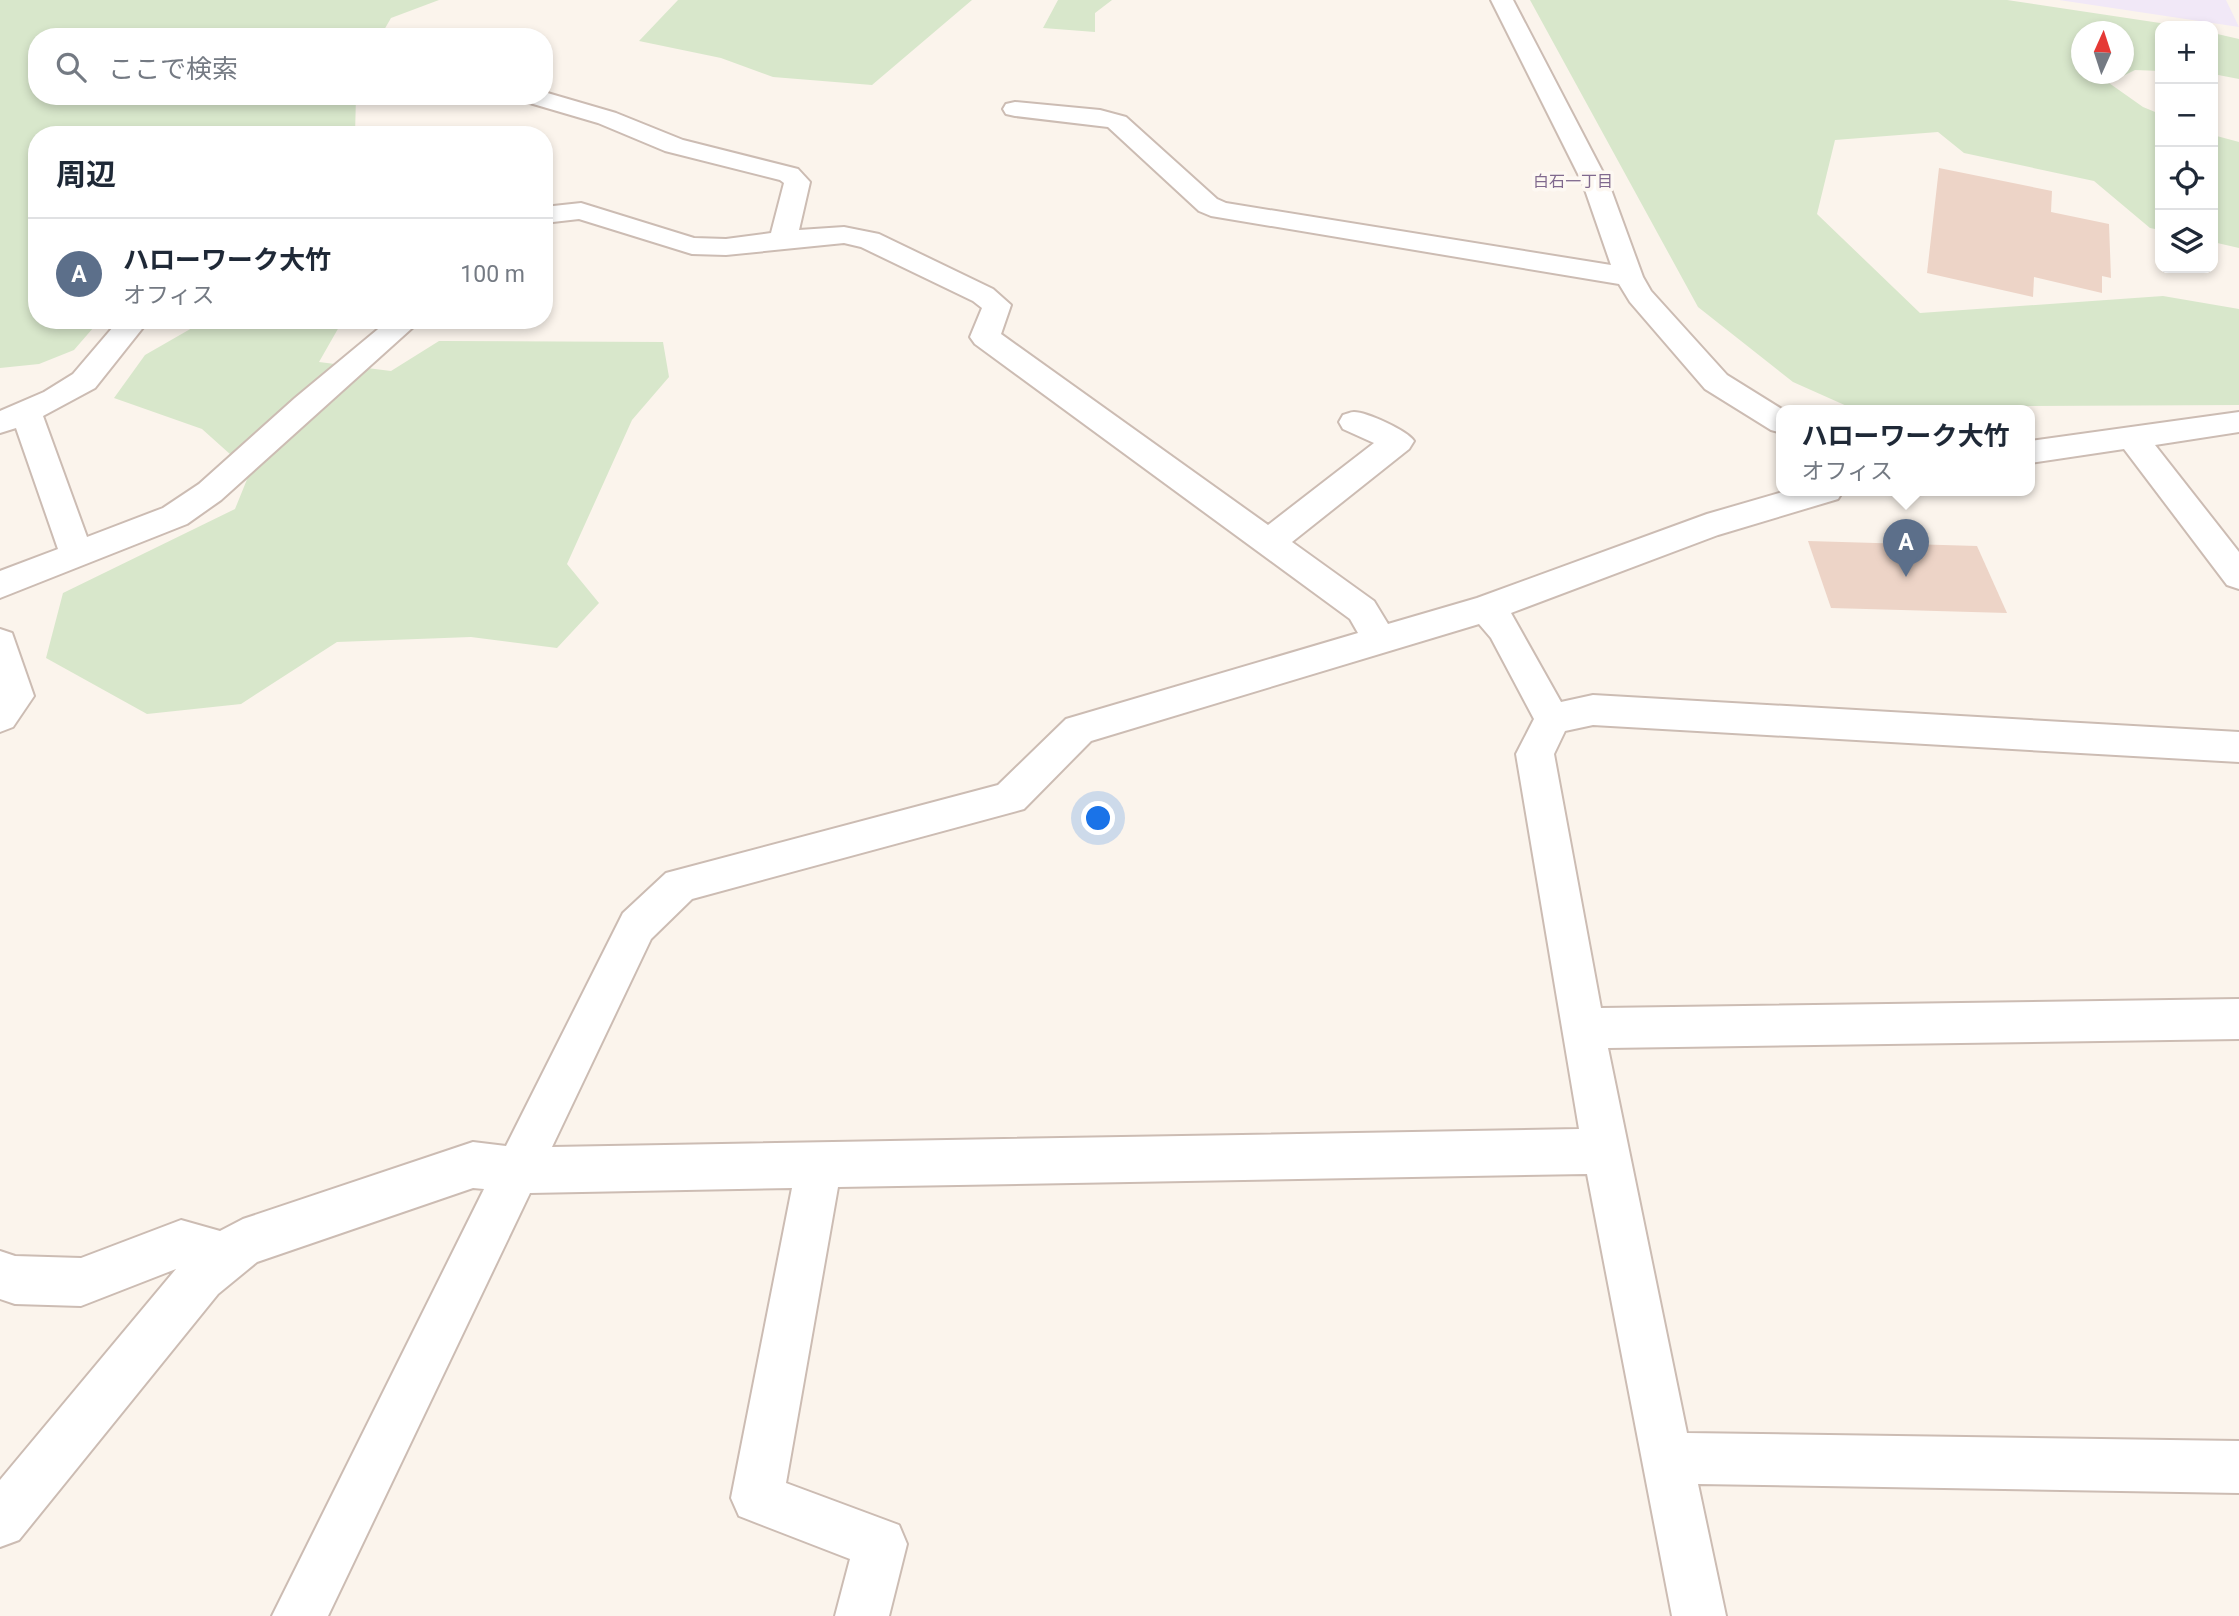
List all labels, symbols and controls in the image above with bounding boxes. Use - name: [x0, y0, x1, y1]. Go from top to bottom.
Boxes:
- north arrow: [2071, 21, 2134, 84]
- map controls: [2155, 21, 2218, 273]
- button: +: [2155, 21, 2218, 84]
- search box: [28, 28, 553, 105]
- icon: search: [52, 48, 90, 86]
- text: ここで検索: [108, 54, 238, 84]
- button: −: [2155, 84, 2218, 147]
- button: locate: [2155, 147, 2218, 210]
- text: 周辺: [56, 157, 116, 192]
- district label: 白石一丁目: [1533, 172, 1613, 191]
- button: layers: [2155, 210, 2218, 273]
- text: ハローワーク大竹: [123, 245, 331, 275]
- text: A: [71, 261, 87, 288]
- text: 100 m: [460, 261, 525, 288]
- text: オフィス: [123, 282, 215, 309]
- popup: [1776, 405, 2035, 496]
- text: ハローワーク大竹: [1801, 421, 2010, 451]
- text: オフィス: [1801, 458, 1893, 485]
- pin: A: [1883, 519, 1929, 577]
- your location: [1081, 801, 1115, 835]

